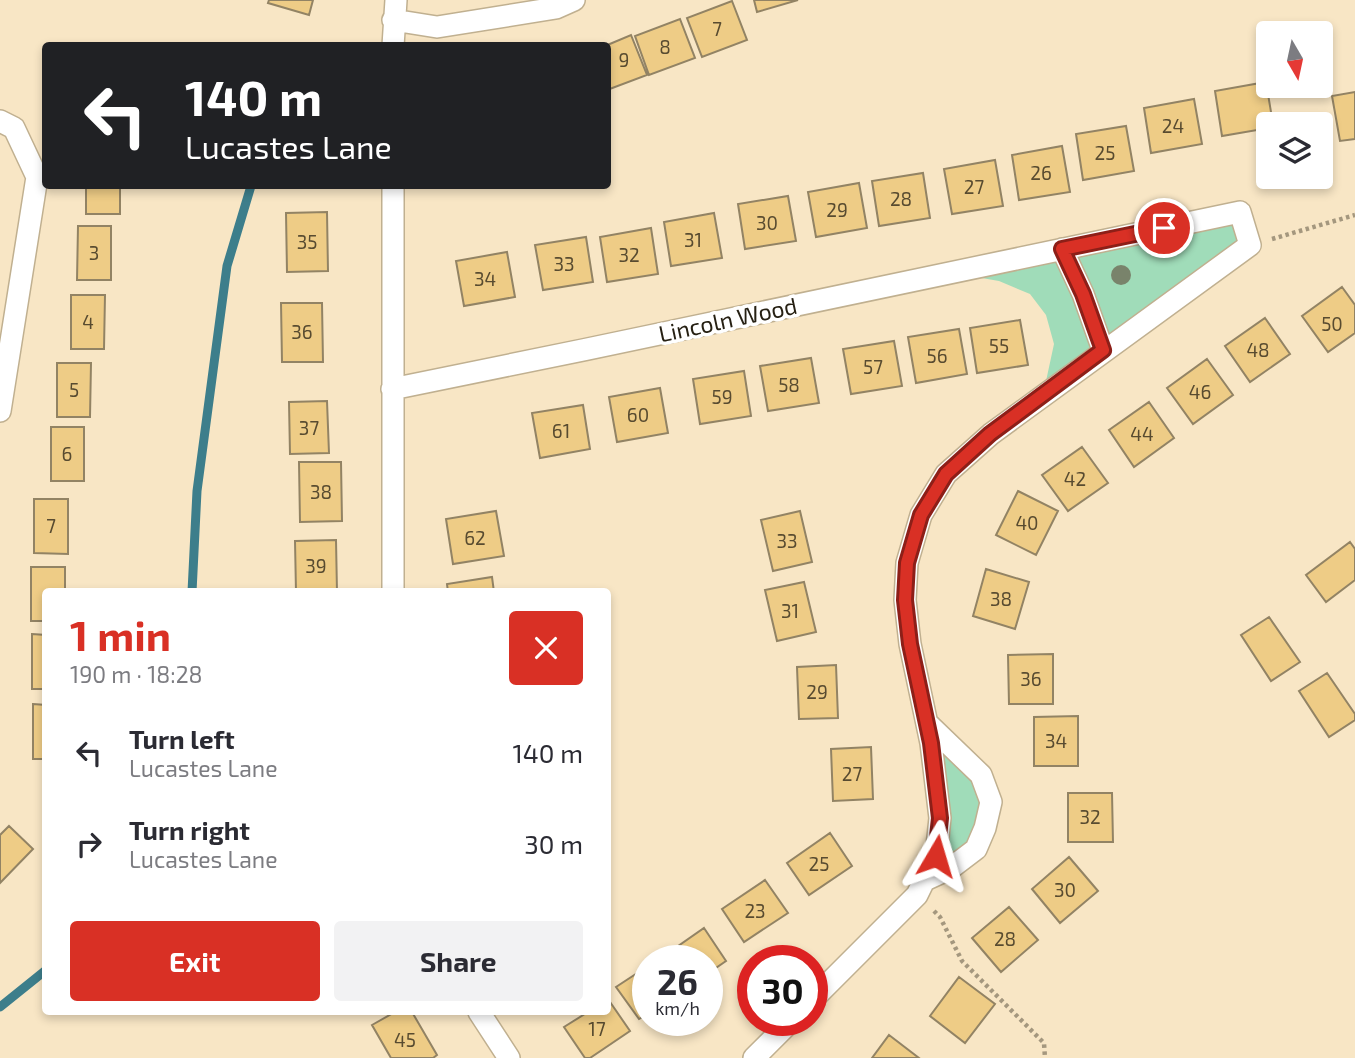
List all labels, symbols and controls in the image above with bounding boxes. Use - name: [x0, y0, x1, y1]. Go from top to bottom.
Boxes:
- house number: 7: [712, 17, 722, 40]
- north arrow: [1256, 21, 1334, 98]
- map controls: [1256, 21, 1333, 189]
- house number: 8: [659, 35, 671, 58]
- house number: 9: [619, 48, 629, 71]
- text: 140 m: [185, 67, 322, 126]
- icon: left: [70, 70, 161, 161]
- button: layers: [1256, 112, 1333, 189]
- house number: 24: [1162, 114, 1184, 137]
- text: Lucastes Lane: [185, 127, 392, 165]
- house number: 25: [1095, 141, 1115, 164]
- house number: 26: [1030, 161, 1052, 184]
- house number: 27: [964, 175, 984, 198]
- house number: 28: [890, 187, 912, 210]
- house number: 29: [826, 198, 848, 221]
- pin: [1134, 198, 1194, 258]
- icon: arrive: [1145, 209, 1183, 247]
- house number: 30: [756, 211, 778, 234]
- house number: 31: [684, 228, 702, 251]
- house number: 35: [297, 230, 317, 253]
- house number: 3: [89, 241, 99, 264]
- house number: 32: [618, 243, 640, 266]
- house number: 33: [553, 252, 575, 275]
- house number: 34: [474, 267, 496, 290]
- street label: Lincoln Wood: [656, 291, 800, 347]
- house number: 4: [82, 310, 94, 333]
- house number: 50: [1321, 312, 1343, 335]
- house number: 36: [291, 320, 313, 343]
- house number: 55: [989, 334, 1009, 357]
- house number: 48: [1246, 338, 1270, 361]
- house number: 56: [926, 344, 948, 367]
- house number: 57: [863, 355, 883, 378]
- house number: 58: [778, 373, 800, 396]
- house number: 5: [69, 378, 79, 401]
- house number: 46: [1189, 380, 1211, 403]
- house number: 59: [711, 385, 733, 408]
- house number: 60: [627, 403, 649, 426]
- house number: 37: [299, 416, 319, 439]
- house number: 61: [552, 419, 570, 442]
- house number: 44: [1130, 422, 1154, 445]
- house number: 6: [62, 442, 72, 465]
- house number: 42: [1064, 467, 1086, 490]
- house number: 38: [310, 480, 332, 503]
- house number: 40: [1015, 511, 1039, 534]
- house number: 7: [46, 514, 56, 537]
- house number: 62: [464, 526, 486, 549]
- house number: 33: [776, 529, 798, 552]
- house number: 39: [305, 554, 327, 577]
- house number: 38: [990, 587, 1012, 610]
- house number: 31: [781, 599, 799, 622]
- text: 1 min: [70, 609, 171, 659]
- button: close: [509, 611, 583, 685]
- text: 190 m · 18:28: [70, 660, 203, 688]
- house number: 36: [1020, 667, 1042, 690]
- house number: 29: [806, 680, 828, 703]
- text: Turn left: [129, 723, 235, 754]
- house number: 34: [1045, 729, 1067, 752]
- icon: left: [70, 734, 108, 772]
- text: 140 m: [512, 737, 583, 768]
- text: Lucastes Lane: [129, 754, 278, 782]
- house number: 27: [842, 762, 862, 785]
- house number: 32: [1079, 805, 1101, 828]
- text: Turn right: [129, 814, 250, 845]
- position arrow: [899, 819, 973, 893]
- icon: right: [70, 825, 108, 863]
- text: 30 m: [524, 828, 583, 859]
- text: Lucastes Lane: [129, 845, 278, 873]
- house number: 25: [809, 852, 829, 875]
- house number: 30: [1054, 878, 1076, 901]
- house number: 23: [744, 899, 766, 922]
- button: Exit: [70, 921, 320, 1001]
- button: Share: [334, 921, 583, 1001]
- house number: 28: [994, 927, 1016, 950]
- speed limit sign: 30: [737, 945, 828, 1036]
- text: 26: [657, 960, 698, 1002]
- text: km/h: [655, 997, 700, 1019]
- house number: 17: [588, 1017, 606, 1040]
- house number: 45: [394, 1028, 416, 1051]

